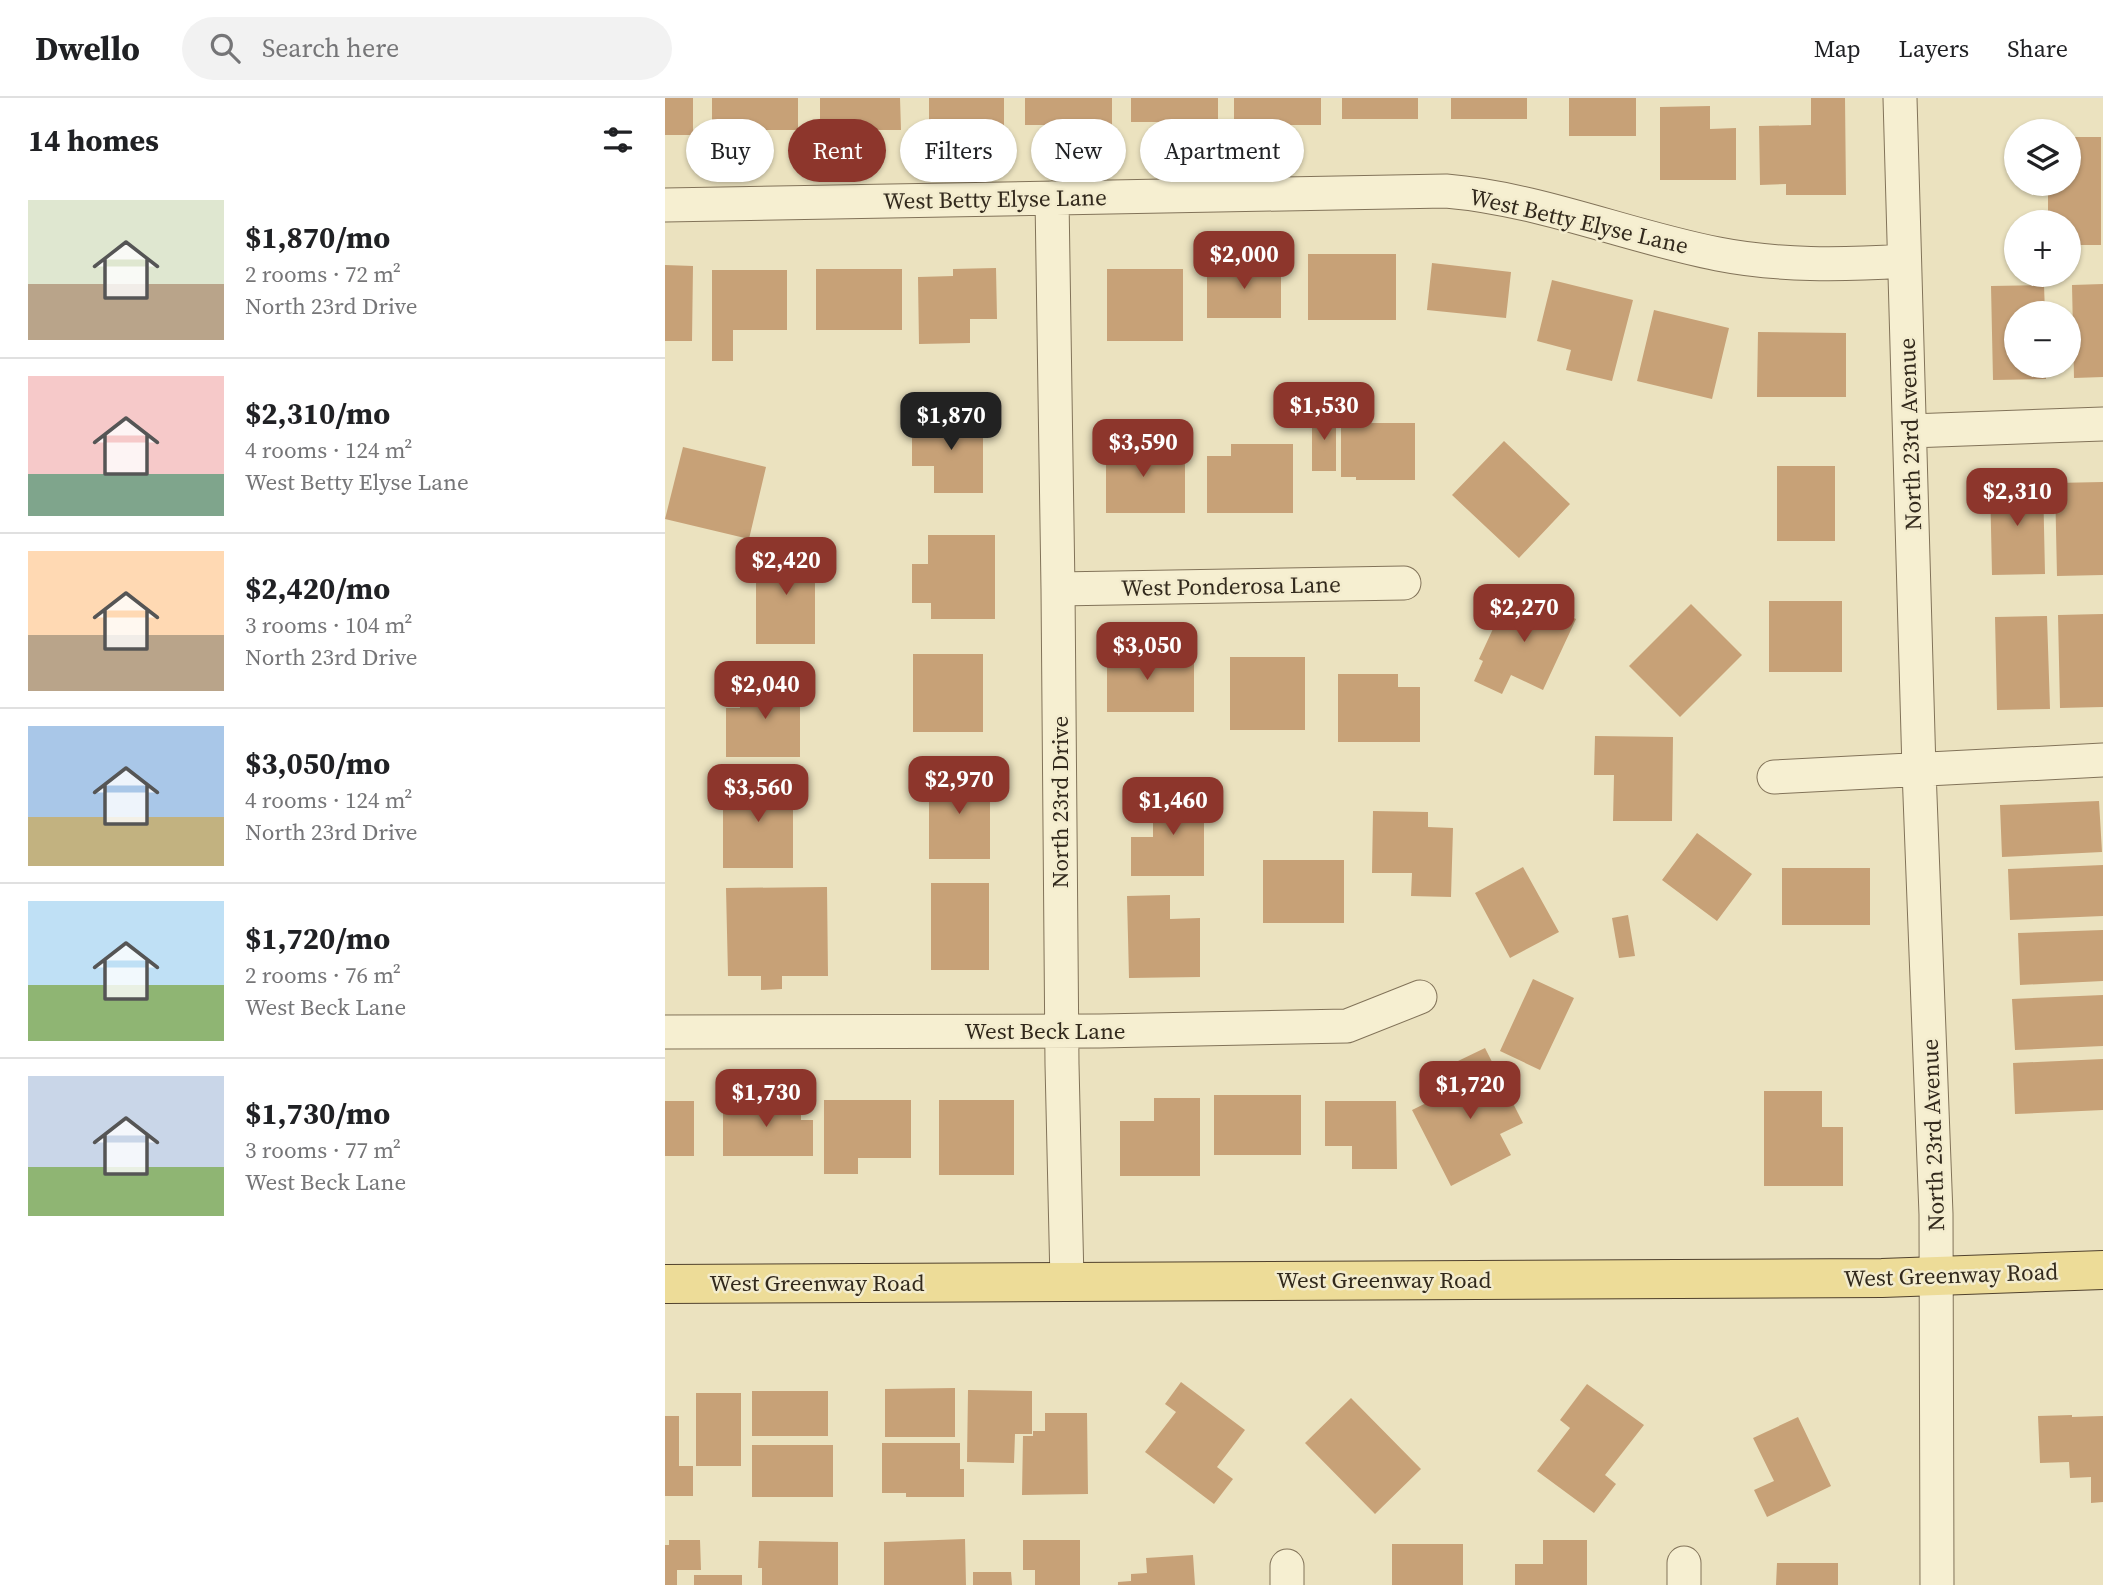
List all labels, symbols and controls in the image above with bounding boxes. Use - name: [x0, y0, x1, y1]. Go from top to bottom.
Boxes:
- search box: [182, 17, 672, 80]
- text: Dwello: [35, 26, 140, 71]
- icon: search: [206, 29, 244, 67]
- text: Search here: [262, 30, 399, 66]
- text: Map: [1814, 32, 1861, 65]
- text: Layers: [1899, 32, 1969, 65]
- text: Share: [2007, 32, 2068, 65]
- chip: Buy: [686, 119, 774, 182]
- chip: Rent: [788, 119, 886, 182]
- chip: Filters: [900, 119, 1017, 182]
- chip: New: [1031, 119, 1126, 182]
- chip: Apartment: [1140, 119, 1304, 182]
- map controls: [2004, 119, 2081, 378]
- button: layers: [2004, 119, 2081, 196]
- text: 14 homes: [28, 120, 159, 161]
- icon: filters: [599, 121, 637, 159]
- street label: West Betty Elyse Lane: [1466, 180, 1692, 262]
- street label: West Betty Elyse Lane: [883, 181, 1107, 217]
- button: +: [2004, 210, 2081, 287]
- text: $1,870/mo: [245, 217, 390, 258]
- icon: home: [84, 228, 168, 312]
- pin: $2,000: [1187, 232, 1301, 291]
- text: $2,000: [1209, 238, 1279, 270]
- text: 2 rooms · 72 m²: [245, 258, 401, 290]
- text: North 23rd Drive: [245, 290, 417, 322]
- button: −: [2004, 301, 2081, 378]
- street label: North 23rd Avenue: [1891, 337, 1929, 531]
- pin: $1,530: [1267, 382, 1381, 442]
- text: $1,530: [1289, 389, 1359, 421]
- pin: $1,870: [894, 392, 1008, 452]
- text: $2,310/mo: [245, 393, 390, 434]
- text: $1,870: [916, 399, 986, 431]
- icon: home: [84, 404, 168, 488]
- pin: $3,590: [1086, 420, 1200, 479]
- text: $3,590: [1108, 426, 1178, 458]
- text: 4 rooms · 124 m²: [245, 434, 412, 466]
- text: West Betty Elyse Lane: [245, 466, 469, 498]
- pin: $2,310: [1960, 468, 2074, 528]
- text: $2,310: [1982, 475, 2052, 507]
- pin: $2,420: [729, 538, 843, 597]
- text: $2,420: [751, 544, 821, 576]
- text: $2,420/mo: [245, 568, 390, 609]
- street label: West Ponderosa Lane: [1121, 568, 1341, 604]
- icon: home: [84, 579, 168, 663]
- pin: $2,270: [1467, 584, 1581, 644]
- text: $2,270: [1489, 591, 1559, 623]
- text: 3 rooms · 104 m²: [245, 609, 412, 641]
- pin: $3,050: [1090, 622, 1204, 682]
- text: $3,050: [1112, 629, 1182, 661]
- text: North 23rd Drive: [245, 641, 417, 673]
- pin: $2,040: [708, 662, 822, 721]
- text: $2,040: [730, 668, 800, 700]
- street label: North 23rd Drive: [1044, 716, 1076, 888]
- text: $3,050/mo: [245, 743, 390, 784]
- icon: home: [84, 754, 168, 838]
- pin: $2,970: [902, 756, 1016, 816]
- text: $2,970: [924, 763, 994, 795]
- pin: $3,560: [701, 764, 815, 824]
- text: $3,560: [723, 771, 793, 803]
- pin: $1,460: [1116, 778, 1230, 837]
- text: 4 rooms · 124 m²: [245, 784, 412, 816]
- text: $1,460: [1138, 784, 1208, 816]
- text: North 23rd Drive: [245, 816, 417, 848]
- text: $1,720/mo: [245, 918, 390, 959]
- icon: home: [84, 929, 168, 1013]
- text: 2 rooms · 76 m²: [245, 959, 401, 991]
- text: West Beck Lane: [245, 991, 406, 1023]
- street label: West Beck Lane: [964, 1015, 1126, 1047]
- street label: North 23rd Avenue: [1914, 1038, 1952, 1232]
- pin: $1,720: [1413, 1062, 1527, 1121]
- text: $1,720: [1435, 1068, 1505, 1100]
- pin: $1,730: [709, 1070, 823, 1129]
- text: $1,730: [731, 1076, 801, 1108]
- text: $1,730/mo: [245, 1093, 390, 1134]
- icon: home: [84, 1104, 168, 1188]
- text: 3 rooms · 77 m²: [245, 1134, 401, 1166]
- text: West Beck Lane: [245, 1166, 406, 1198]
- street label: West Greenway Road: [1843, 1255, 2059, 1295]
- street label: West Greenway Road: [1277, 1264, 1491, 1296]
- street label: West Greenway Road: [710, 1267, 924, 1299]

